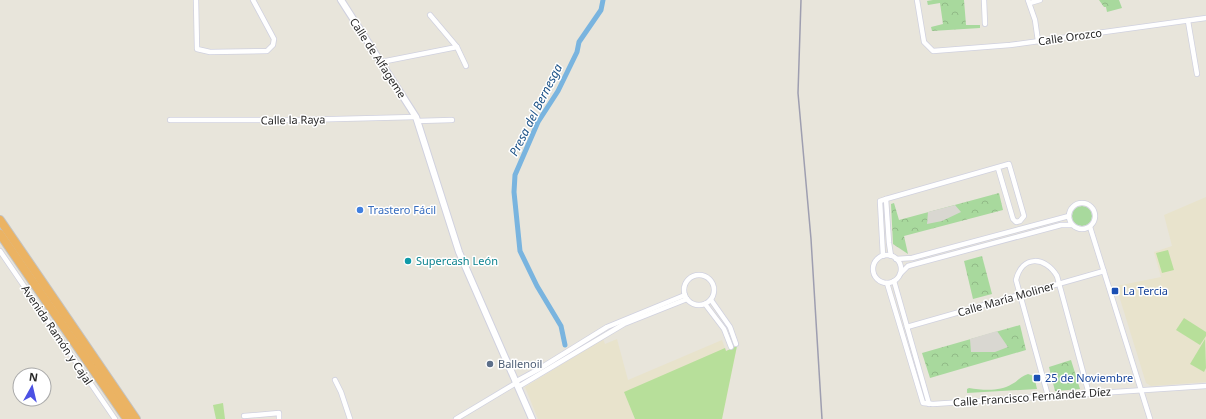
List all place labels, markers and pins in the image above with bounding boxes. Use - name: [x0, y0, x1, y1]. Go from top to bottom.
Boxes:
- place label: Trastero Fácil: [368, 202, 436, 217]
- marker: Trastero Fácil: [355, 205, 365, 215]
- place label: Supercash León: [416, 253, 498, 268]
- marker: Supercash León: [403, 256, 413, 266]
- place label: La Tercia: [1123, 283, 1168, 298]
- marker: La Tercia: [1110, 286, 1120, 296]
- place label: Ballenoil: [498, 356, 542, 371]
- marker: Ballenoil: [485, 359, 495, 369]
- place label: 25 de Noviembre: [1045, 370, 1133, 385]
- marker: 25 de Noviembre: [1032, 373, 1042, 383]

